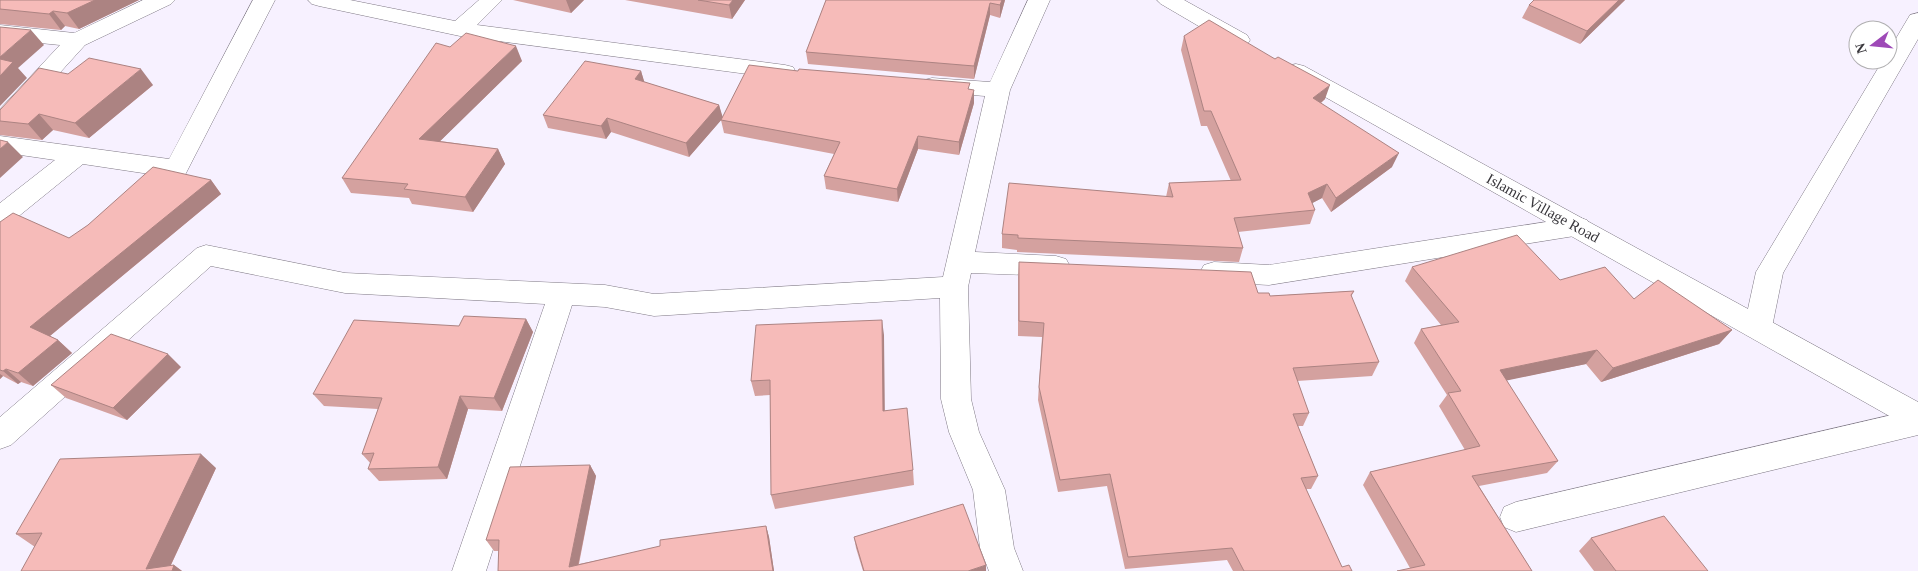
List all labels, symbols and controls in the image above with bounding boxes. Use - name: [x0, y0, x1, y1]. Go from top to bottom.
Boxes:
- north arrow: [1848, 20, 1898, 70]
- text: N: [1852, 42, 1870, 55]
- street label: Islamic Village Road: [1484, 170, 1603, 246]

